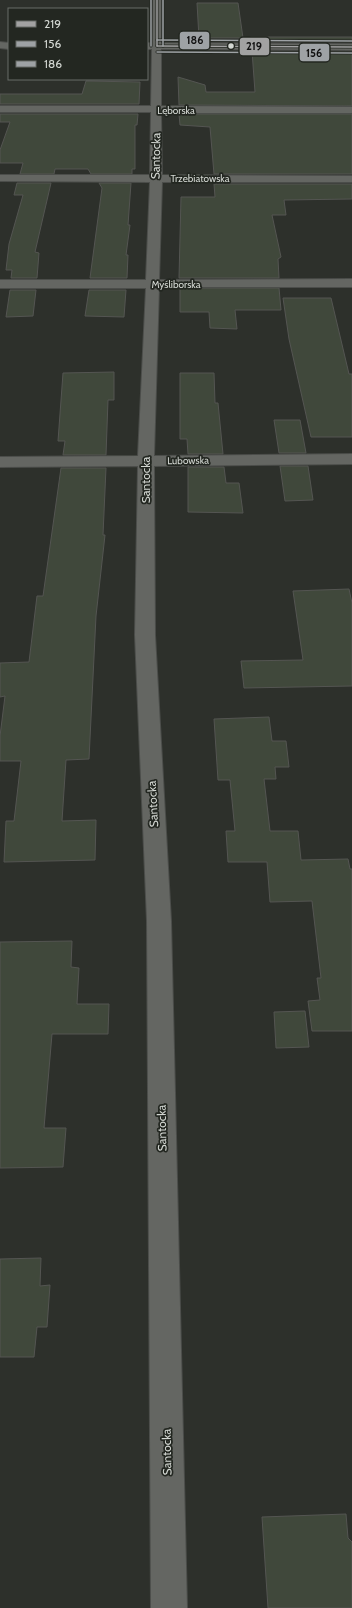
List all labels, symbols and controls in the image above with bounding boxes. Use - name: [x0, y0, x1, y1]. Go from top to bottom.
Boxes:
- legend: [8, 8, 148, 80]
- text: 219: [44, 16, 61, 31]
- line badge: 186: [179, 31, 210, 50]
- text: 186: [187, 33, 203, 47]
- text: 156: [44, 36, 61, 51]
- line badge: 219: [239, 37, 270, 56]
- text: 219: [246, 39, 262, 53]
- unlabelled marker: [226, 41, 236, 51]
- line badge: 156: [299, 43, 330, 62]
- text: 156: [306, 46, 322, 60]
- text: 186: [44, 56, 62, 71]
- street label: Lęborska: [157, 104, 195, 117]
- street label: Santocka: [148, 132, 163, 179]
- street label: Trzebiatowska: [170, 172, 230, 185]
- street label: Myśliborska: [151, 278, 201, 291]
- street label: Lubowska: [167, 454, 209, 467]
- street label: Santocka: [138, 457, 153, 503]
- street label: Santocka: [144, 780, 161, 828]
- street label: Santocka: [154, 1104, 169, 1151]
- street label: Santocka: [159, 1428, 174, 1475]

